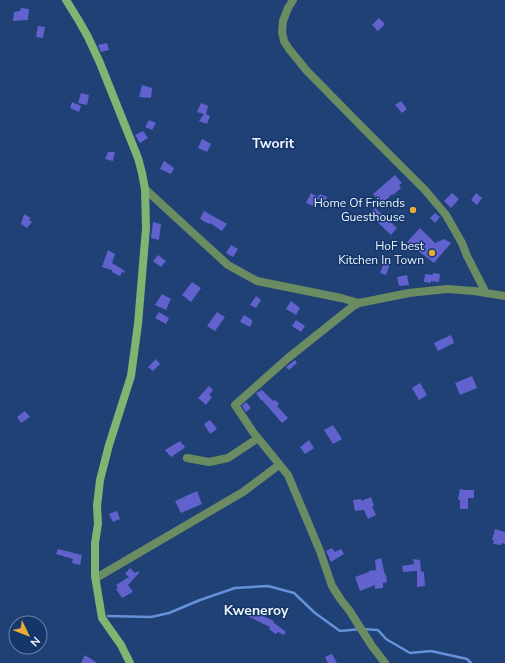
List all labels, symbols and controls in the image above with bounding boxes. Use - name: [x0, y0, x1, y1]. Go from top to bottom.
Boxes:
- district label: Tworit: [252, 134, 295, 153]
- place label: Home Of Friends Guesthouse: [314, 195, 405, 225]
- marker: Home Of Friends Guesthouse: [408, 205, 418, 215]
- place label: HoF best Kitchen In Town: [338, 238, 425, 268]
- marker: HoF best Kitchen In Town: [427, 248, 437, 258]
- district label: Kweneroy: [224, 601, 289, 620]
- north arrow: [8, 615, 48, 655]
- text: N: [27, 633, 43, 650]

